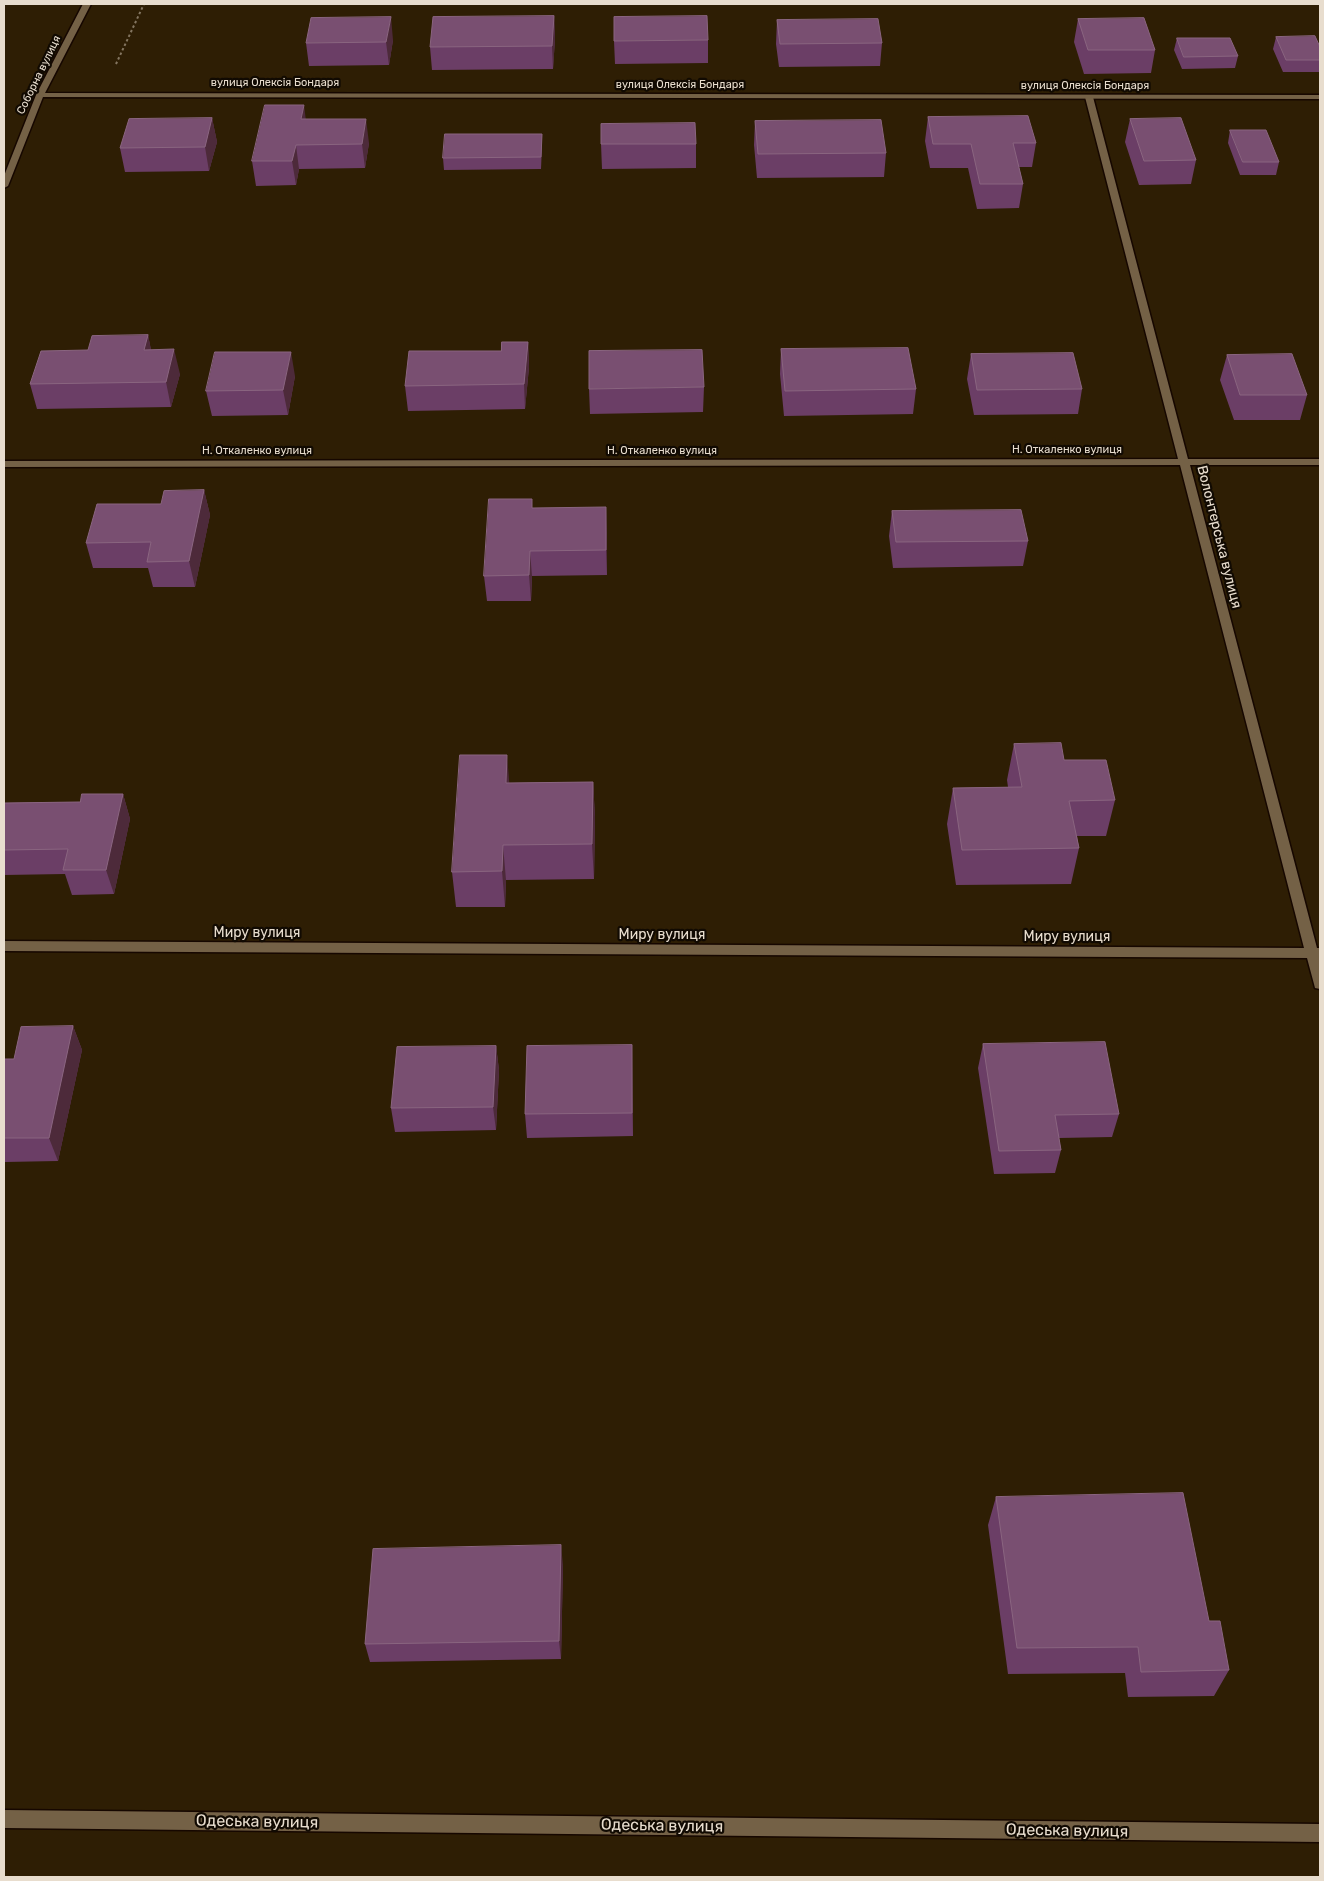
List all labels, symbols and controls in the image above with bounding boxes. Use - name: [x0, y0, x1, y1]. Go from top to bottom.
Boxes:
- street label: Соборна вулиця: [14, 33, 64, 117]
- street label: вулиця Олексія Бондаря: [211, 76, 339, 90]
- street label: вулиця Олексія Бондаря: [616, 78, 744, 92]
- street label: вулиця Олексія Бондаря: [1021, 79, 1149, 93]
- street label: Н. Откаленко вулиця: [1012, 443, 1122, 457]
- street label: Н. Откаленко вулиця: [202, 444, 312, 458]
- street label: Н. Откаленко вулиця: [607, 444, 717, 458]
- street label: Волонтерська вулиця: [1193, 464, 1245, 610]
- street label: Миру вулиця: [214, 925, 300, 941]
- street label: Миру вулиця: [619, 927, 705, 943]
- street label: Миру вулиця: [1024, 929, 1110, 945]
- street label: Одеська вулиця: [196, 1811, 318, 1833]
- street label: Одеська вулиця: [601, 1815, 723, 1837]
- street label: Одеська вулиця: [1006, 1820, 1128, 1842]

